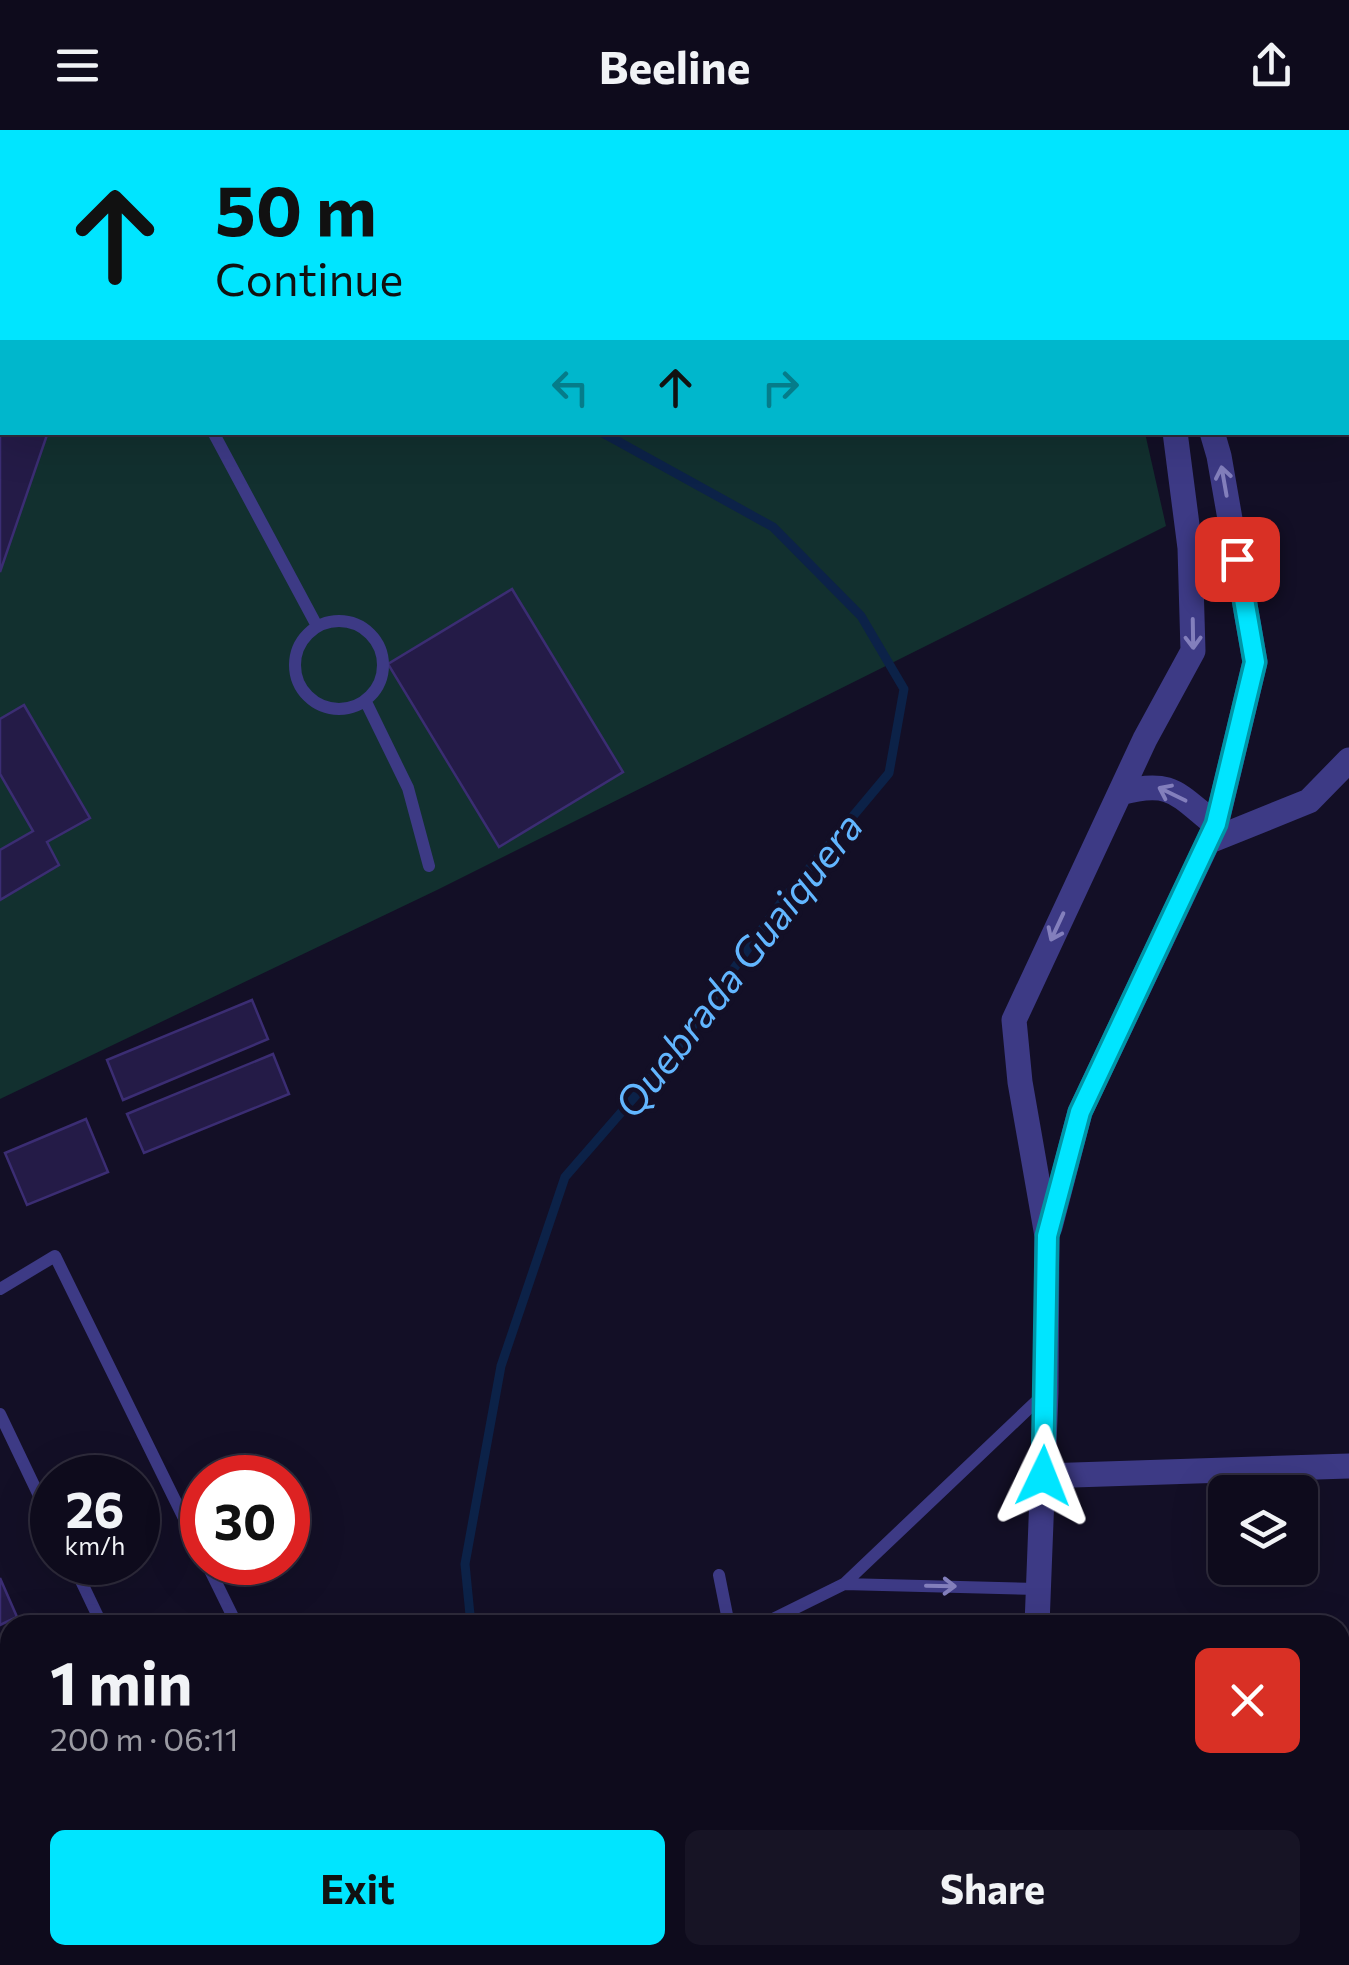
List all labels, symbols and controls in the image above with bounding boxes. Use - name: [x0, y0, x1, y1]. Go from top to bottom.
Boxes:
- icon: menu: [50, 38, 105, 93]
- text: Beeline: [599, 38, 750, 93]
- icon: share: [1244, 38, 1299, 93]
- text: 50 m: [215, 165, 377, 250]
- icon: ahead: [50, 170, 180, 300]
- text: Continue: [215, 250, 403, 305]
- icon: left: [543, 360, 598, 415]
- icon: ahead: [648, 360, 703, 415]
- icon: right: [753, 360, 808, 415]
- one-way arrow: [1214, 465, 1233, 498]
- pin: [1195, 517, 1280, 602]
- icon: arrive: [1210, 532, 1265, 587]
- one-way arrow: [1183, 617, 1202, 649]
- one-way arrow: [1157, 784, 1187, 803]
- water label: Quebrada Guaiquera: [603, 801, 871, 1127]
- one-way arrow: [1047, 911, 1066, 941]
- position arrow: [991, 1424, 1095, 1528]
- speed limit sign: 30: [180, 1455, 310, 1585]
- map controls: [1208, 1475, 1318, 1585]
- button: layers: [1208, 1475, 1318, 1585]
- text: 26: [65, 1477, 124, 1538]
- text: km/h: [65, 1530, 125, 1560]
- one-way arrow: [925, 1577, 957, 1596]
- text: 1 min: [50, 1644, 192, 1717]
- button: close: [1195, 1648, 1300, 1753]
- text: 200 m · 06:11: [50, 1718, 239, 1758]
- button: Exit: [50, 1830, 665, 1945]
- button: Share: [685, 1830, 1300, 1945]

